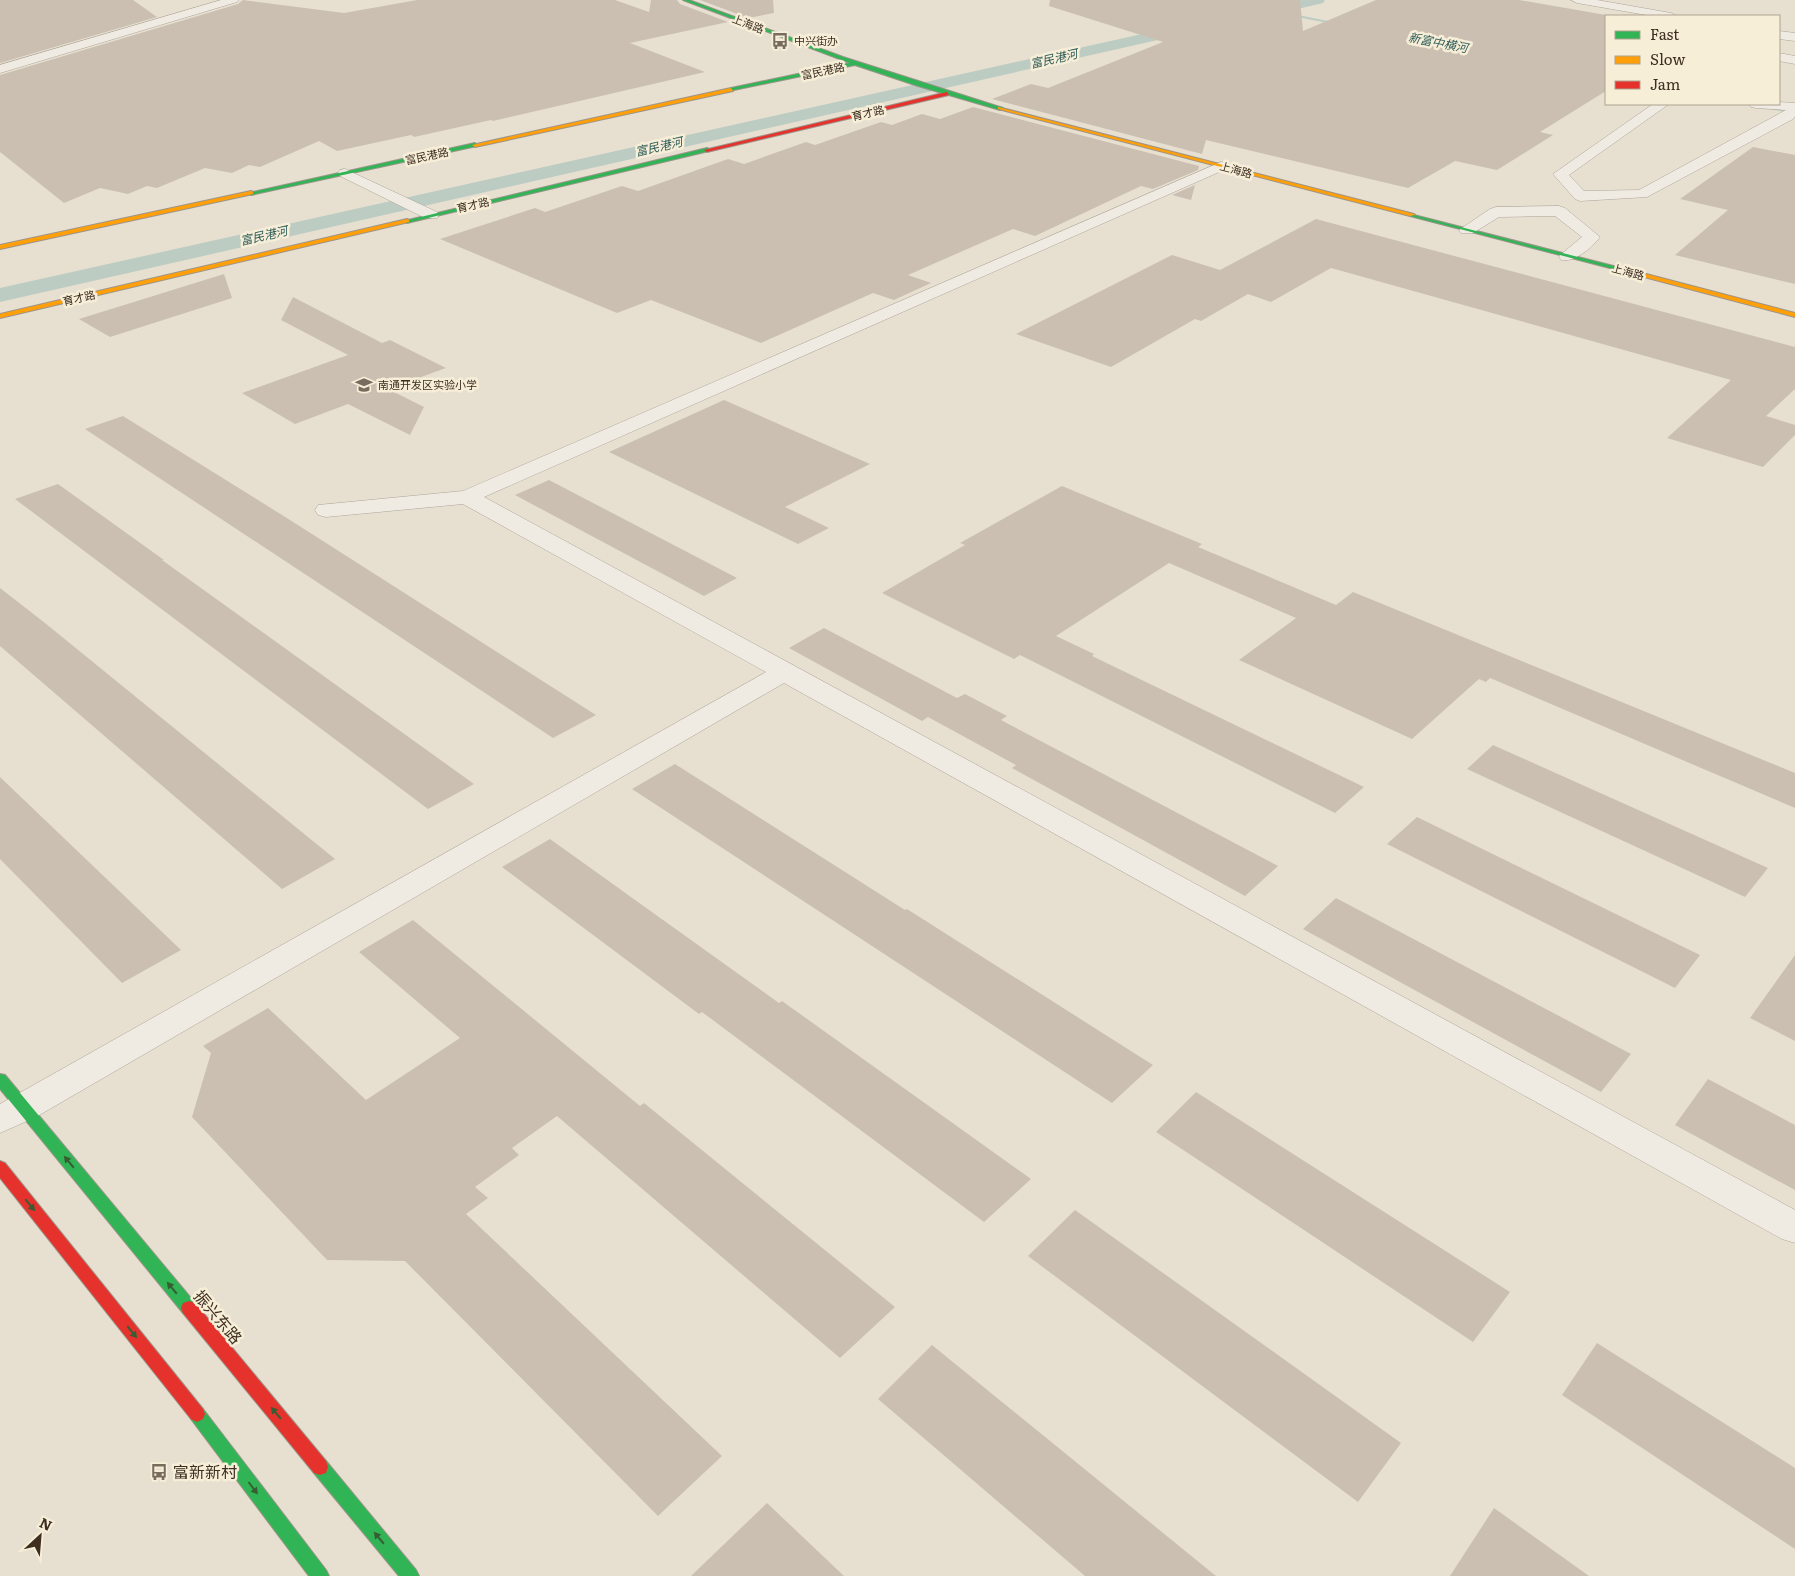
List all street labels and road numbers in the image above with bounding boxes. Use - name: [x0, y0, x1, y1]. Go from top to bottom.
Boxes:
- street label: 上海路: [730, 10, 767, 36]
- street label: 富民港路: [800, 58, 846, 82]
- street label: 育才路: [850, 101, 886, 124]
- street label: 富民港路: [404, 143, 450, 167]
- street label: 上海路: [1218, 157, 1254, 181]
- street label: 育才路: [455, 193, 491, 216]
- street label: 上海路: [1610, 259, 1646, 283]
- street label: 育才路: [61, 286, 97, 309]
- street label: 振兴东路: [189, 1284, 249, 1349]

